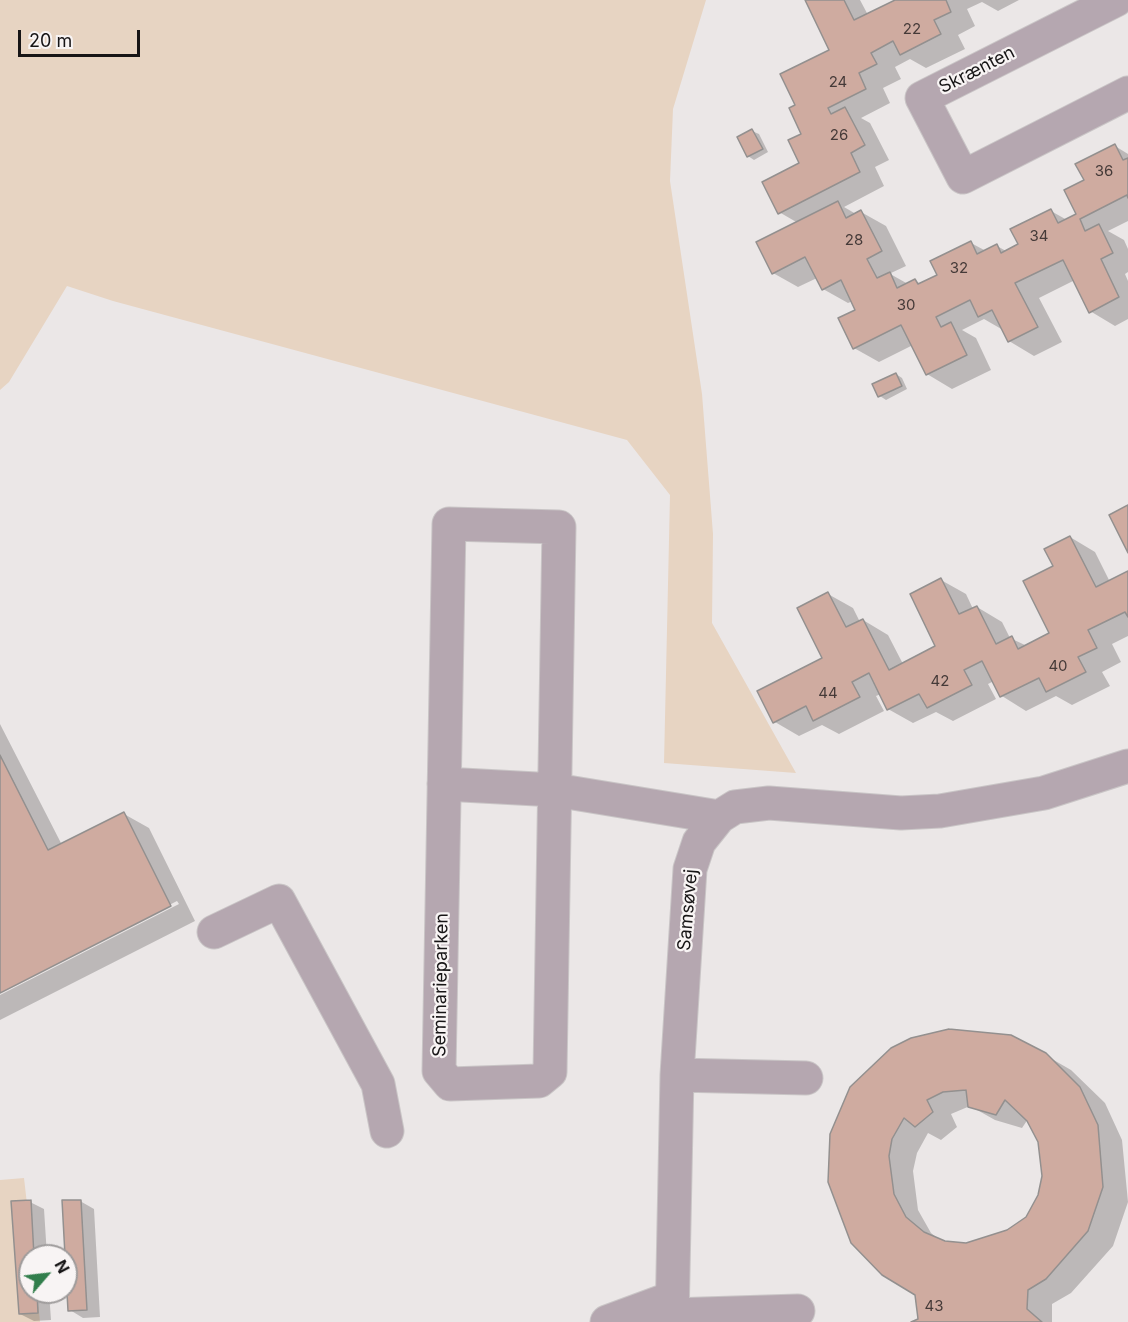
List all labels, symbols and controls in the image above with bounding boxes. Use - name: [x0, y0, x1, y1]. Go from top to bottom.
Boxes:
- scale bar: [21, 18, 142, 56]
- house number: 22: [903, 20, 921, 38]
- text: 20 m: [29, 30, 72, 51]
- street label: Skrænten: [935, 42, 1019, 98]
- house number: 24: [829, 73, 847, 91]
- house number: 26: [830, 126, 848, 144]
- house number: 36: [1095, 162, 1113, 180]
- house number: 34: [1030, 227, 1048, 245]
- house number: 28: [845, 231, 863, 249]
- house number: 32: [950, 259, 968, 277]
- house number: 30: [897, 296, 915, 314]
- house number: 40: [1048, 657, 1068, 675]
- house number: 42: [931, 672, 949, 690]
- house number: 44: [818, 684, 838, 702]
- street label: Samsøvej: [674, 868, 702, 952]
- street label: Seminarieparken: [429, 913, 453, 1057]
- north arrow: [18, 1244, 78, 1304]
- text: N: [50, 1256, 74, 1277]
- house number: 43: [925, 1297, 943, 1315]

